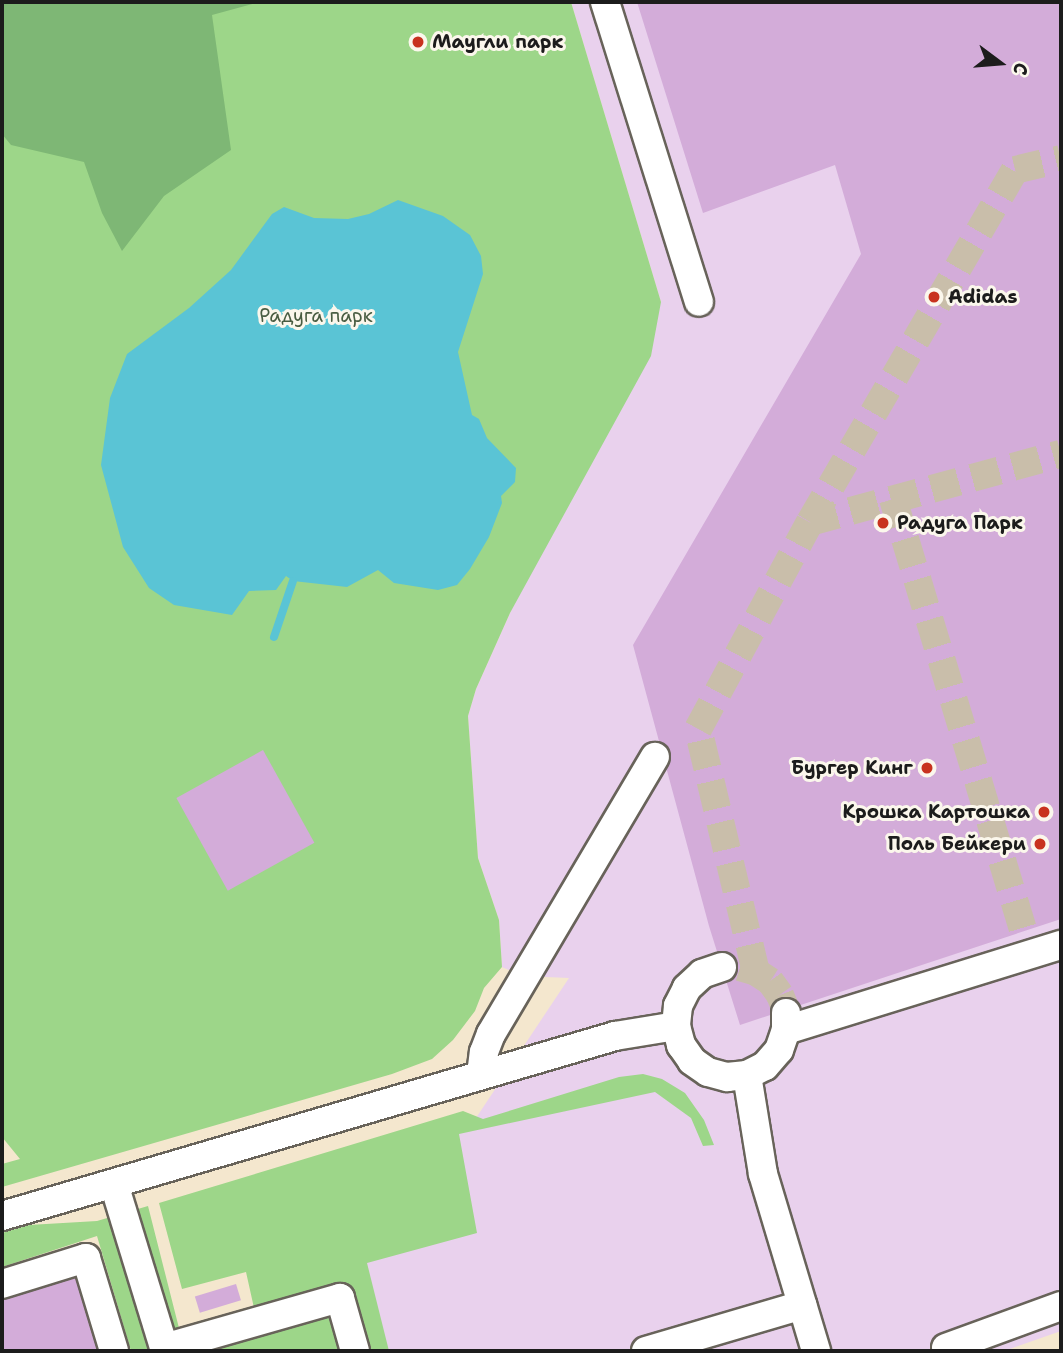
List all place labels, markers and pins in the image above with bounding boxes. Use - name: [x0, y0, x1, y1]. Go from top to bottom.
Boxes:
- place label: Маугли парк: [432, 31, 563, 53]
- marker: Маугли парк: [410, 34, 426, 50]
- place label: Adidas: [948, 286, 1018, 308]
- marker: Adidas: [926, 289, 942, 305]
- place label: Радуга Парк: [897, 512, 1023, 534]
- marker: Радуга Парк: [875, 515, 891, 531]
- place label: Бургер Кинг: [791, 757, 913, 779]
- marker: Бургер Кинг: [919, 760, 935, 776]
- place label: Крошка Картошка: [842, 801, 1030, 823]
- marker: Крошка Картошка: [1036, 804, 1052, 820]
- place label: Поль Бейкери: [888, 833, 1026, 855]
- marker: Поль Бейкери: [1032, 836, 1048, 852]

